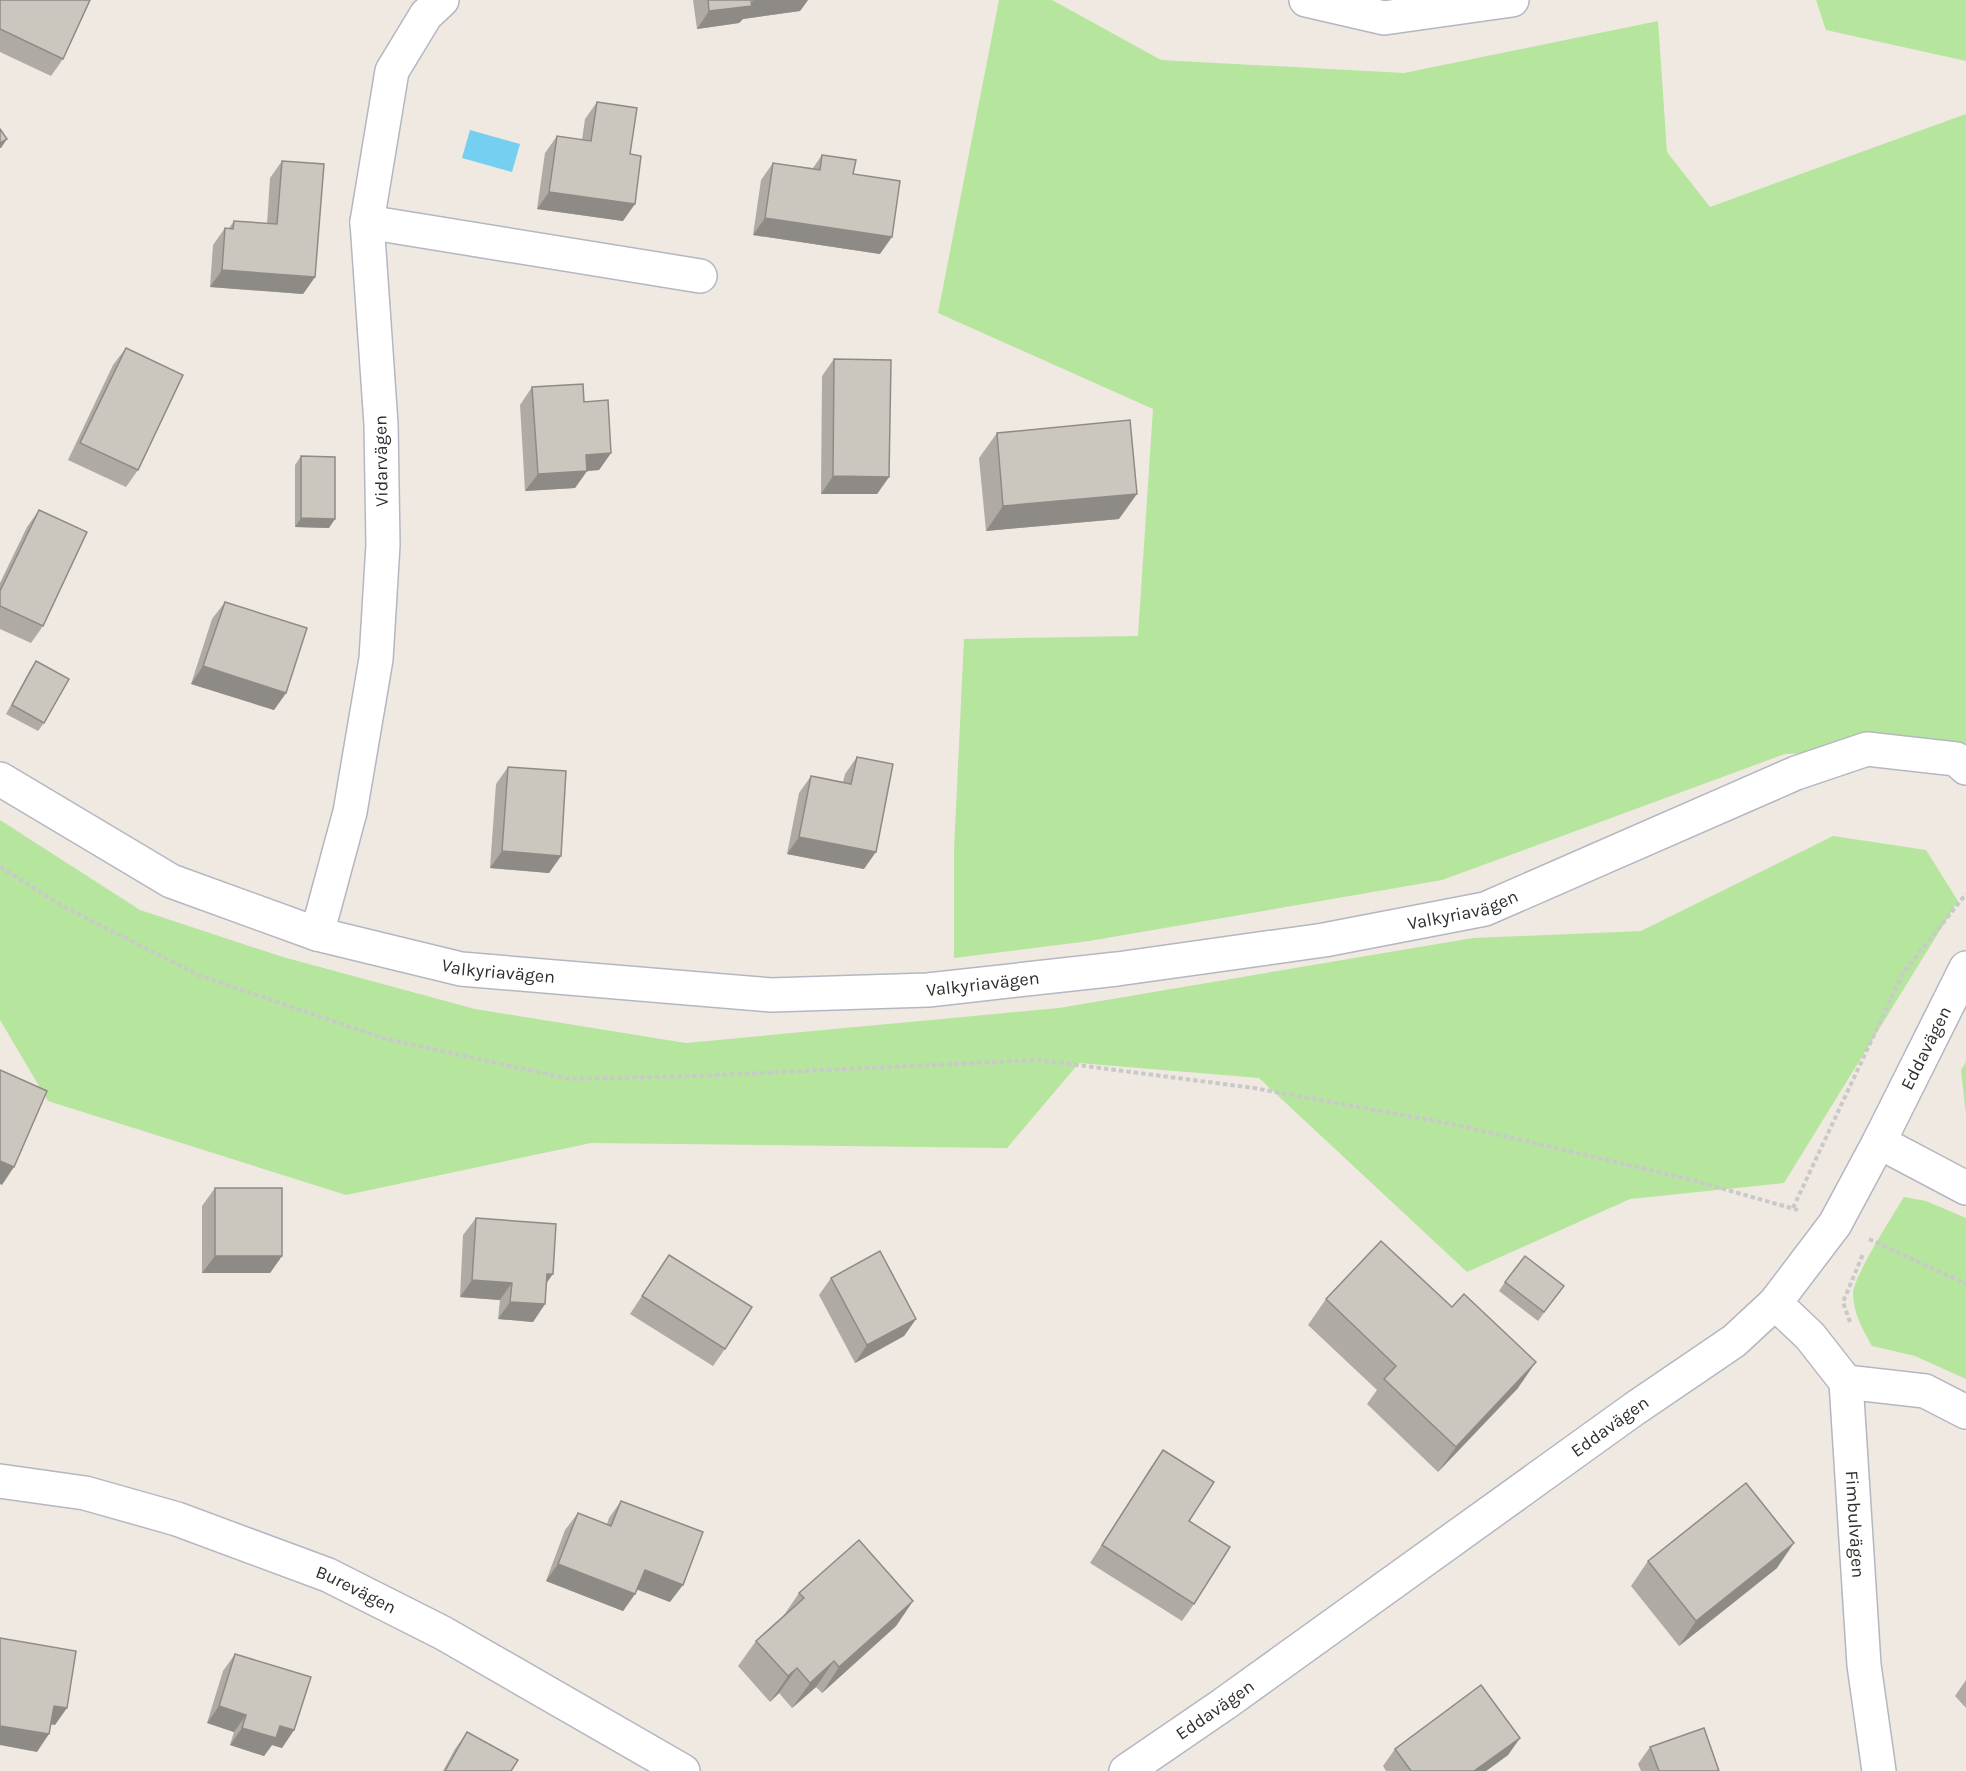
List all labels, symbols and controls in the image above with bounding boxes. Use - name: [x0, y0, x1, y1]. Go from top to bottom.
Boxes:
- street label: Vidarvägen: [369, 415, 393, 507]
- street label: Valkyriavägen: [1405, 885, 1521, 935]
- street label: Valkyriavägen: [439, 954, 556, 988]
- street label: Valkyriavägen: [925, 967, 1041, 1001]
- street label: Eddavägen: [1896, 1003, 1956, 1093]
- street label: Eddavägen: [1567, 1391, 1653, 1462]
- street label: Fimbulvägen: [1841, 1470, 1869, 1579]
- street label: Burevägen: [313, 1560, 400, 1619]
- street label: Eddavägen: [1172, 1675, 1259, 1745]

